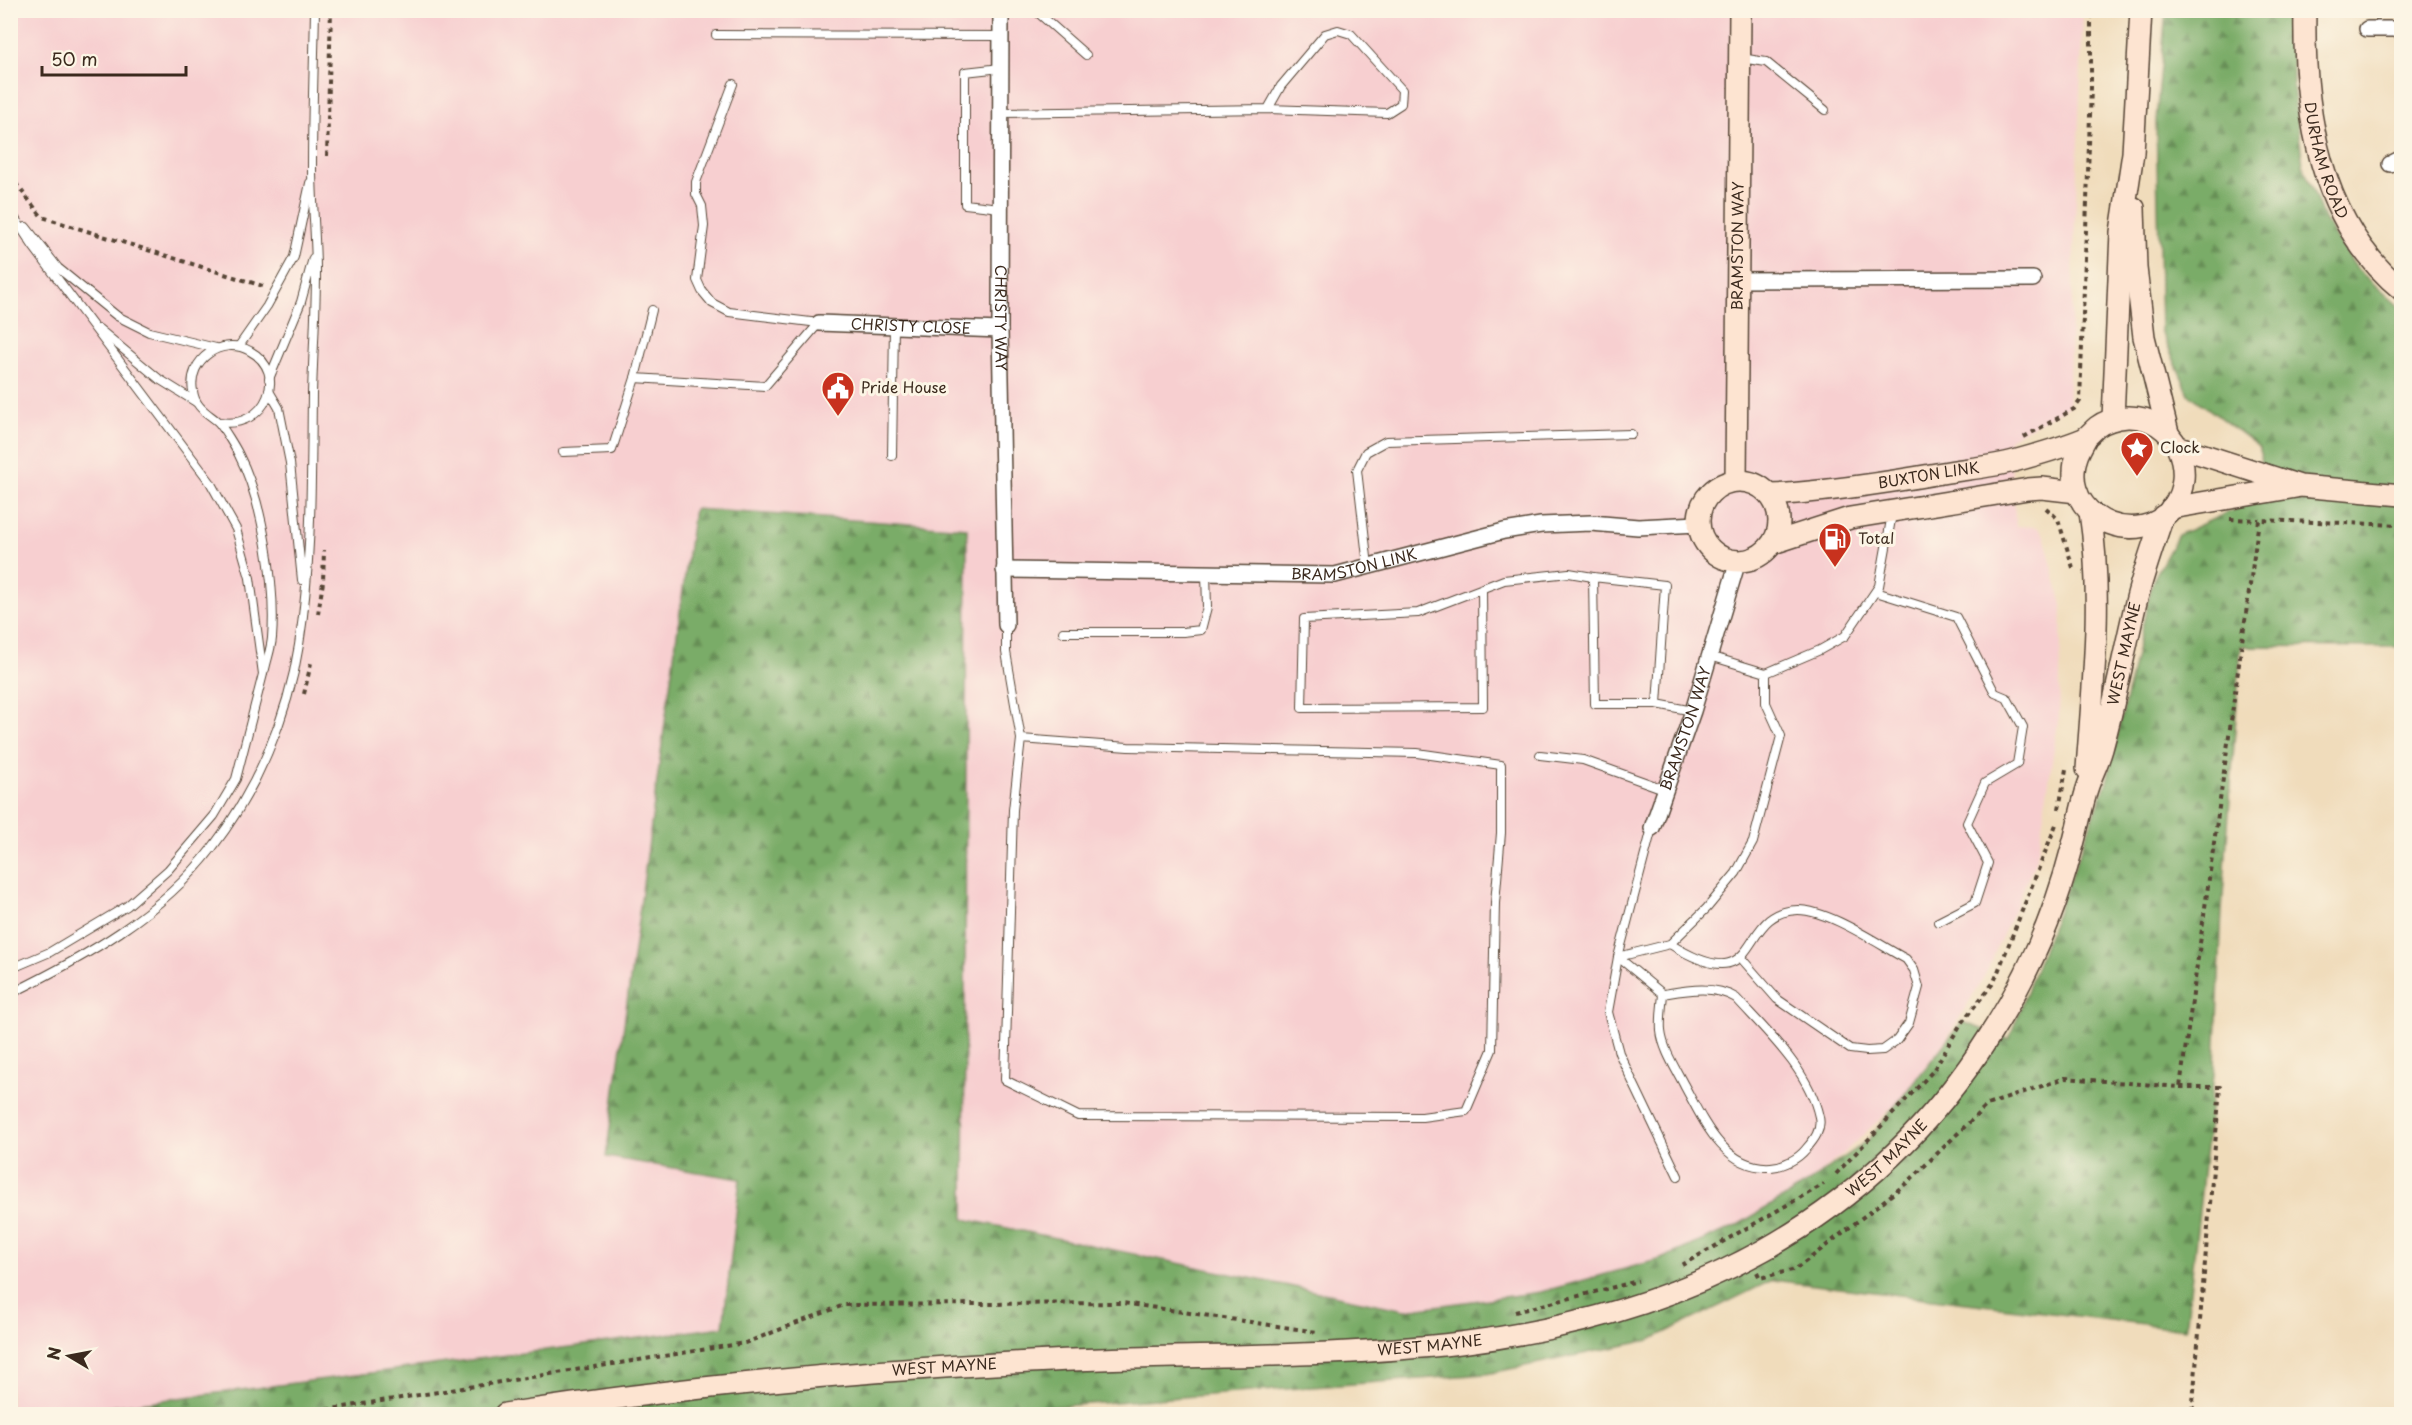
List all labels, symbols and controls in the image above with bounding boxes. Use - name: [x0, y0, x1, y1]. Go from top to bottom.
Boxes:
- scale bar: [42, 39, 186, 77]
- text: 50 m: [51, 45, 98, 72]
- street label: DURHAM ROAD: [2299, 100, 2355, 222]
- street label: BRAMSTON WAY: [1724, 181, 1749, 311]
- street label: CHRISTY WAY: [990, 265, 1014, 372]
- street label: CHRISTY CLOSE: [850, 311, 972, 339]
- public building icon: Pride House: [820, 370, 856, 417]
- place label: Pride House: [861, 375, 947, 398]
- place icon: Clock: [2119, 430, 2155, 477]
- place label: Clock: [2160, 435, 2200, 458]
- street label: BUXTON LINK: [1876, 455, 1981, 493]
- fuel station icon: Total: [1817, 521, 1853, 568]
- place label: Total: [1858, 526, 1894, 549]
- street label: BRAMSTON LINK: [1291, 541, 1419, 585]
- street label: WEST MAYNE: [2100, 599, 2146, 707]
- street label: BRAMSTON WAY: [1653, 663, 1716, 793]
- street label: WEST MAYNE: [1840, 1113, 1932, 1202]
- north arrow: [39, 1326, 99, 1386]
- street label: WEST MAYNE: [1376, 1327, 1483, 1360]
- text: N: [40, 1345, 66, 1362]
- street label: WEST MAYNE: [891, 1351, 998, 1381]

